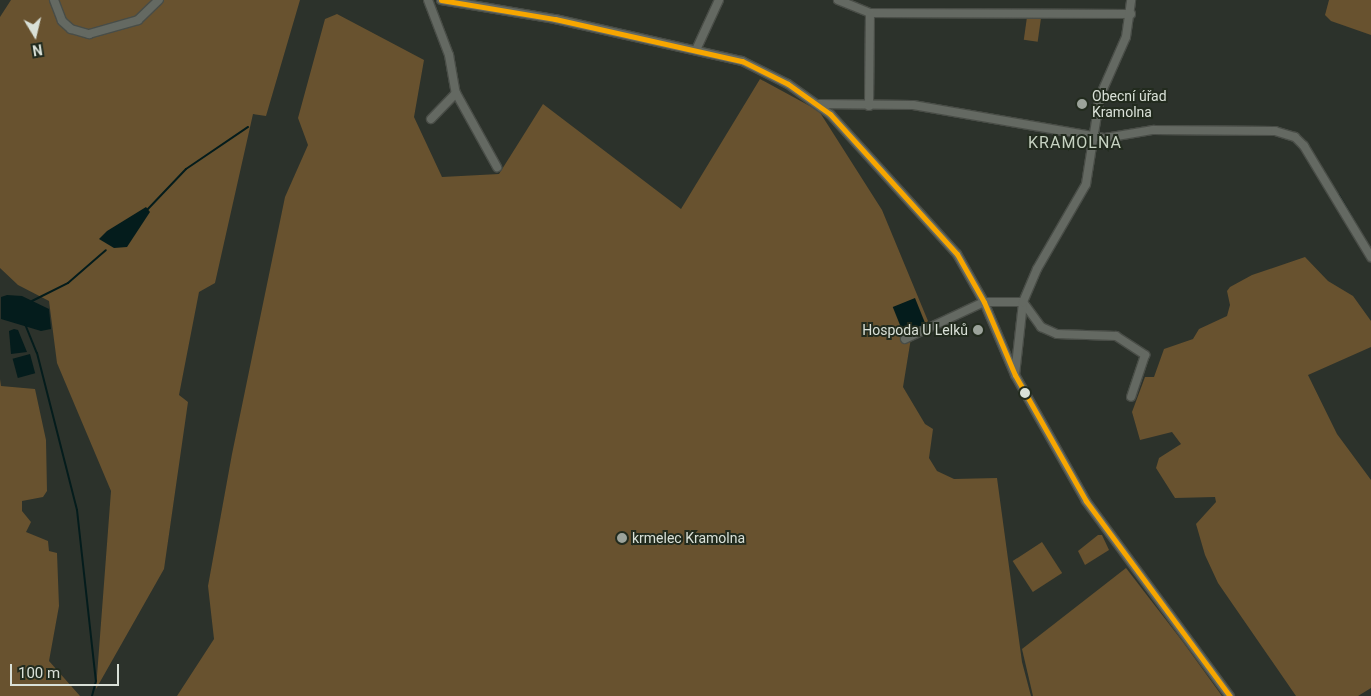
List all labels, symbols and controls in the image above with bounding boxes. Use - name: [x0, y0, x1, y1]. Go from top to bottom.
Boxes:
- north arrow: [10, 10, 60, 60]
- text: N: [31, 41, 43, 58]
- place label: Obecní úřad Kramolna: [1092, 88, 1167, 120]
- marker: Obecní úřad Kramolna: [1076, 98, 1088, 110]
- district label: KRAMOLNA: [1027, 133, 1123, 153]
- place label: Hospoda U Lelků: [862, 322, 968, 338]
- marker: Hospoda U Lelků: [972, 324, 984, 336]
- unlabelled marker: [1020, 388, 1030, 398]
- place label: krmelec Kramolna: [632, 530, 745, 546]
- marker: krmelec Kramolna: [616, 532, 628, 544]
- scale bar: [12, 654, 121, 686]
- text: 100 m: [18, 664, 60, 682]

